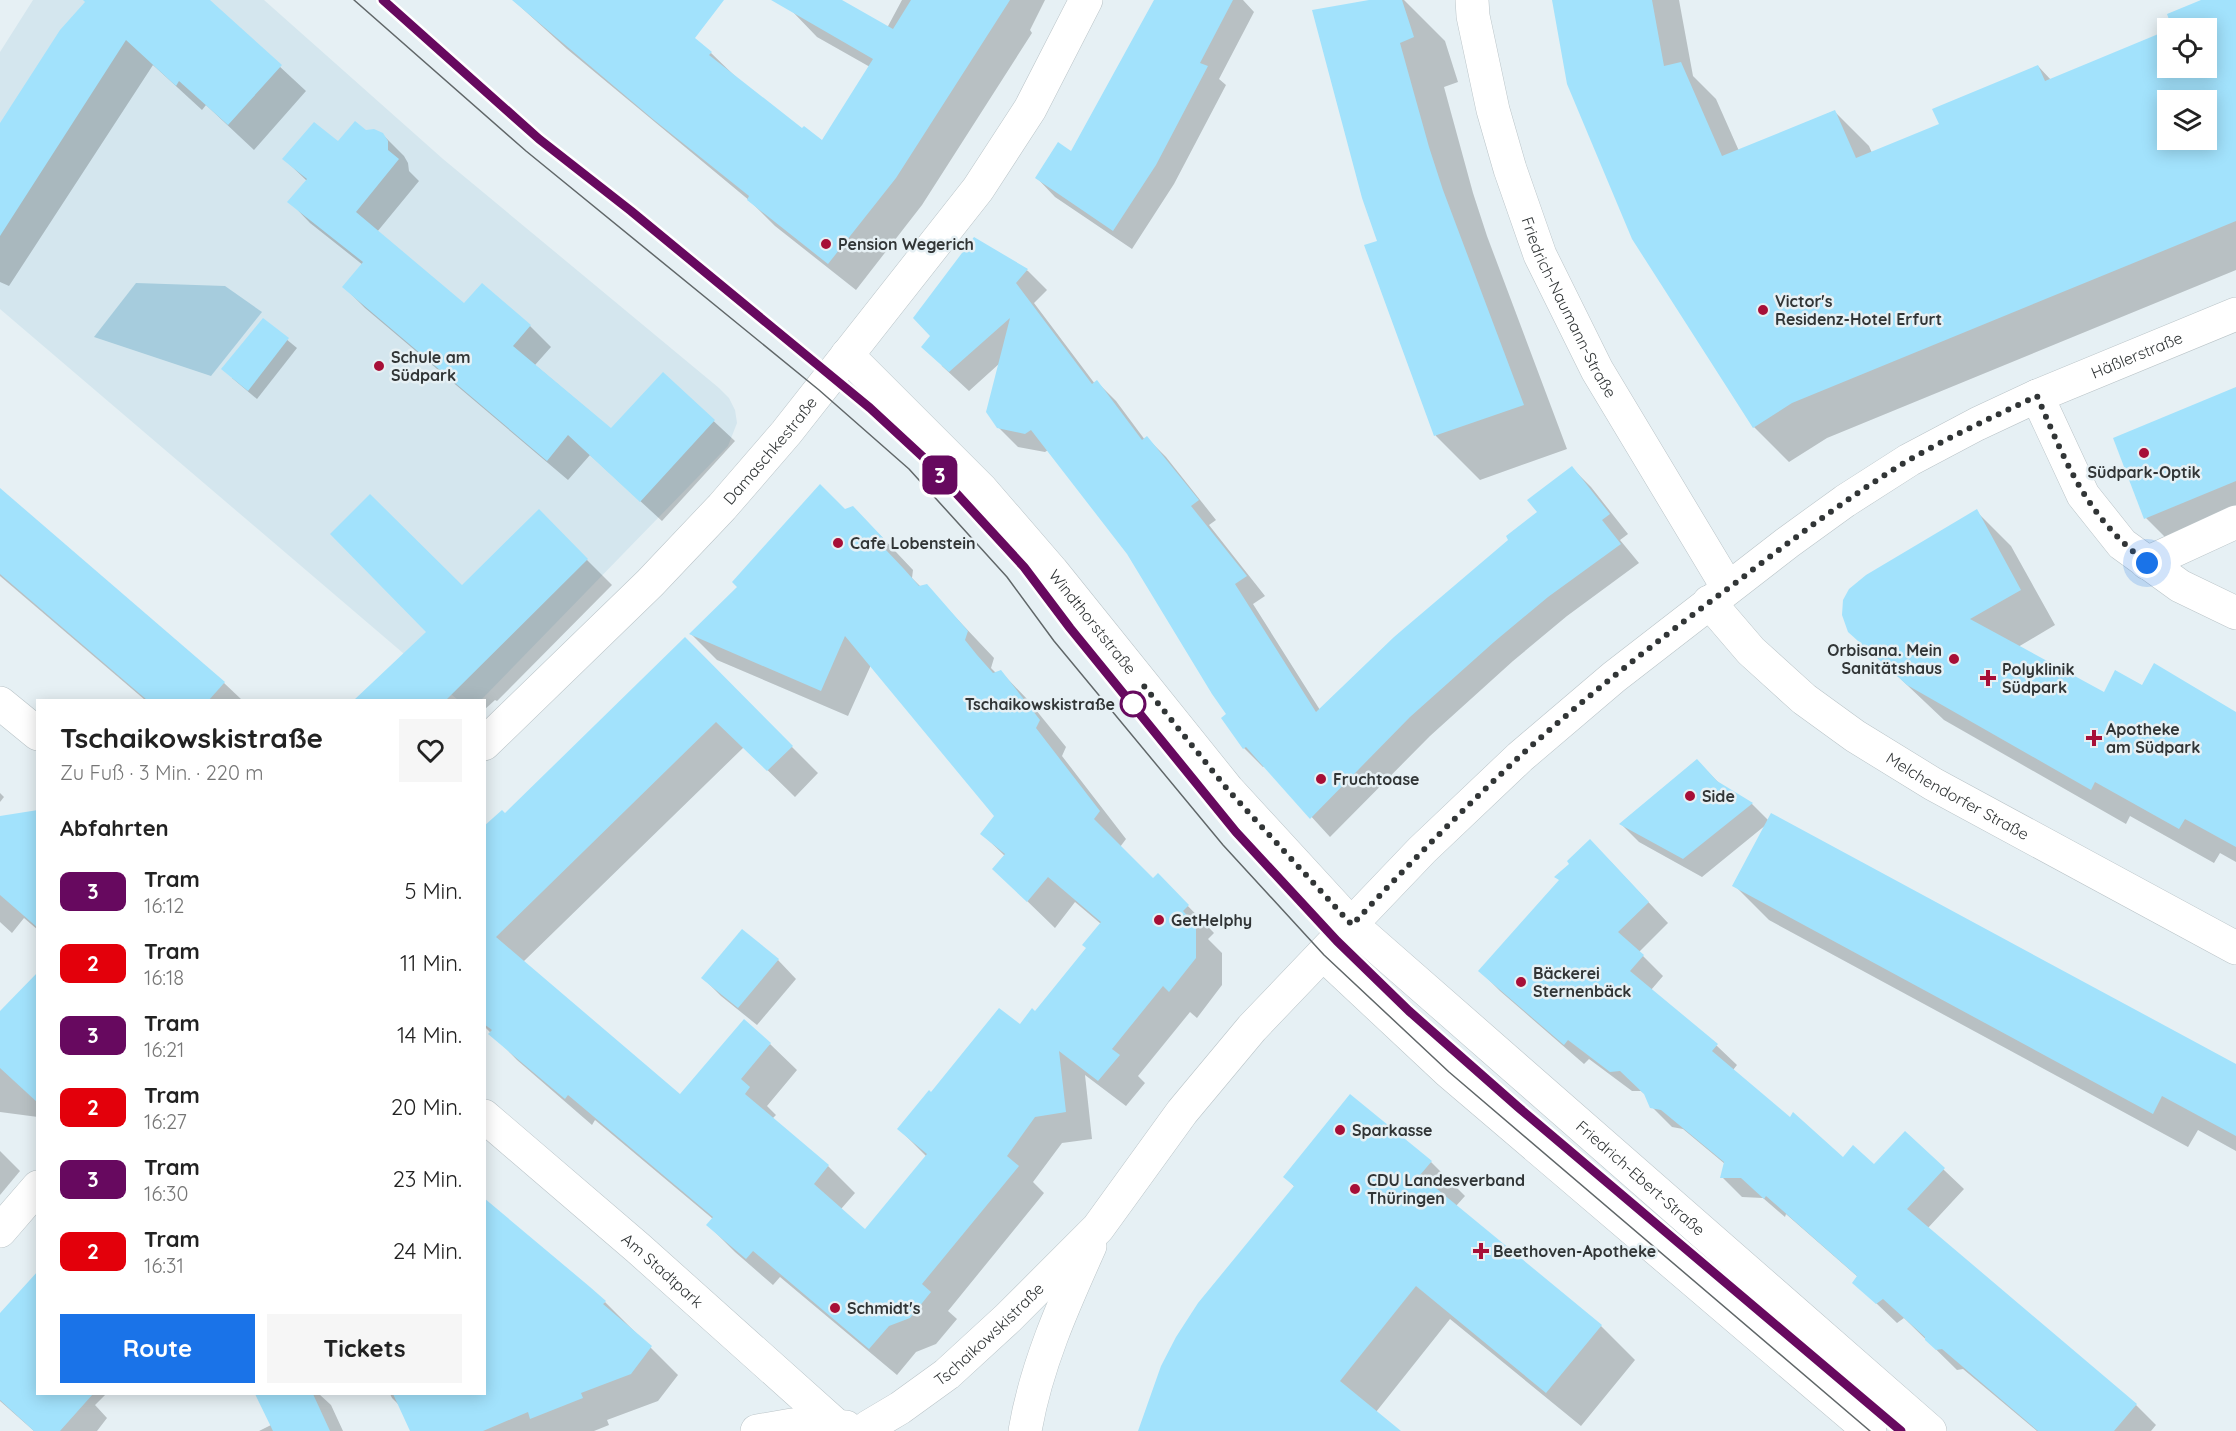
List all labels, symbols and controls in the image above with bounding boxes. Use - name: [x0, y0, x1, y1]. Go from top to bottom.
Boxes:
- map controls: [2157, 18, 2217, 150]
- button: locate: [2157, 18, 2217, 78]
- button: layers: [2157, 90, 2217, 150]
- street label: Friedrich-Naumann-Straße: [1517, 214, 1621, 401]
- place label: Pension Wegerich: [838, 234, 974, 254]
- marker: Pension Wegerich: [819, 237, 833, 251]
- place label: Victor's Residenz-Hotel Erfurt: [1775, 291, 1942, 329]
- marker: Victor's Residenz-Hotel Erfurt: [1756, 303, 1770, 317]
- street label: Häßlerstraße: [2088, 327, 2185, 383]
- place label: Schule am Südpark: [391, 347, 471, 385]
- marker: Schule am Südpark: [372, 359, 386, 373]
- street label: Damaschkestraße: [719, 392, 821, 509]
- marker: Südpark-Optik: [2137, 446, 2151, 460]
- line badge: 3: [920, 456, 960, 494]
- text: 3: [934, 462, 946, 488]
- place label: Südpark-Optik: [2087, 462, 2201, 482]
- place label: Cafe Lobenstein: [850, 533, 975, 553]
- marker: Cafe Lobenstein: [831, 536, 845, 550]
- your location: [2132, 548, 2162, 578]
- street label: Windthorststraße: [1045, 565, 1141, 678]
- place label: Orbisana. Mein Sanitätshaus: [1827, 640, 1942, 678]
- marker: Orbisana. Mein Sanitätshaus: [1947, 652, 1961, 666]
- place label: Polyklinik Südpark: [2002, 659, 2074, 697]
- marker: Polyklinik Südpark: [1979, 669, 1997, 687]
- marker: Tschaikowskistraße: [1120, 691, 1146, 717]
- place label: Tschaikowskistraße: [965, 694, 1115, 714]
- button: heart: [399, 719, 462, 782]
- place label: Apotheke am Südpark: [2106, 719, 2200, 757]
- text: Tschaikowskistraße: [60, 720, 323, 755]
- marker: Apotheke am Südpark: [2087, 731, 2101, 745]
- street label: Melchendorfer Straße: [1883, 748, 2032, 844]
- text: Zu Fuß · 3 Min. · 220 m: [60, 760, 263, 785]
- place label: Fruchtoase: [1333, 769, 1420, 789]
- marker: Fruchtoase: [1314, 772, 1328, 786]
- place label: Side: [1702, 786, 1735, 806]
- marker: Side: [1683, 789, 1697, 803]
- text: Abfahrten: [60, 814, 169, 842]
- text: Tram: [144, 865, 200, 893]
- text: 5 Min.: [404, 877, 462, 905]
- text: 3: [87, 878, 99, 904]
- text: 16:12: [144, 893, 184, 918]
- place label: GetHelphy: [1171, 910, 1252, 930]
- marker: GetHelphy: [1152, 913, 1166, 927]
- text: Tram: [144, 937, 200, 965]
- text: 11 Min.: [400, 949, 462, 977]
- text: 2: [87, 950, 99, 976]
- place label: Bäckerei Sternenbäck: [1533, 963, 1631, 1001]
- text: 16:18: [144, 965, 184, 990]
- marker: Bäckerei Sternenbäck: [1514, 975, 1528, 989]
- text: Tram: [144, 1009, 200, 1037]
- text: 14 Min.: [397, 1021, 462, 1049]
- text: 3: [87, 1022, 99, 1048]
- text: 16:21: [144, 1037, 184, 1062]
- text: Tram: [144, 1081, 200, 1109]
- text: 20 Min.: [391, 1093, 462, 1121]
- text: 2: [87, 1094, 99, 1120]
- text: 16:27: [144, 1109, 187, 1134]
- street label: Friedrich-Ebert-Straße: [1572, 1116, 1709, 1240]
- place label: Sparkasse: [1352, 1120, 1433, 1140]
- marker: Sparkasse: [1333, 1123, 1347, 1137]
- text: Tram: [144, 1153, 200, 1181]
- text: 23 Min.: [393, 1165, 462, 1193]
- text: 3: [87, 1166, 99, 1192]
- place label: CDU Landesverband Thüringen: [1367, 1170, 1525, 1208]
- text: 16:30: [144, 1181, 188, 1206]
- marker: CDU Landesverband Thüringen: [1348, 1182, 1362, 1196]
- text: Tram: [144, 1225, 200, 1253]
- street label: Am Stadtpark: [618, 1229, 708, 1312]
- text: 24 Min.: [393, 1237, 462, 1265]
- text: 2: [87, 1238, 99, 1264]
- place label: Beethoven-Apotheke: [1493, 1241, 1656, 1261]
- marker: Beethoven-Apotheke: [1474, 1244, 1488, 1258]
- text: 16:31: [144, 1253, 184, 1278]
- street label: Tschaikowskistraße: [930, 1278, 1048, 1390]
- place label: Schmidt's: [847, 1298, 921, 1318]
- marker: Schmidt's: [828, 1301, 842, 1315]
- button: Route: [60, 1314, 255, 1383]
- button: Tickets: [267, 1314, 462, 1383]

